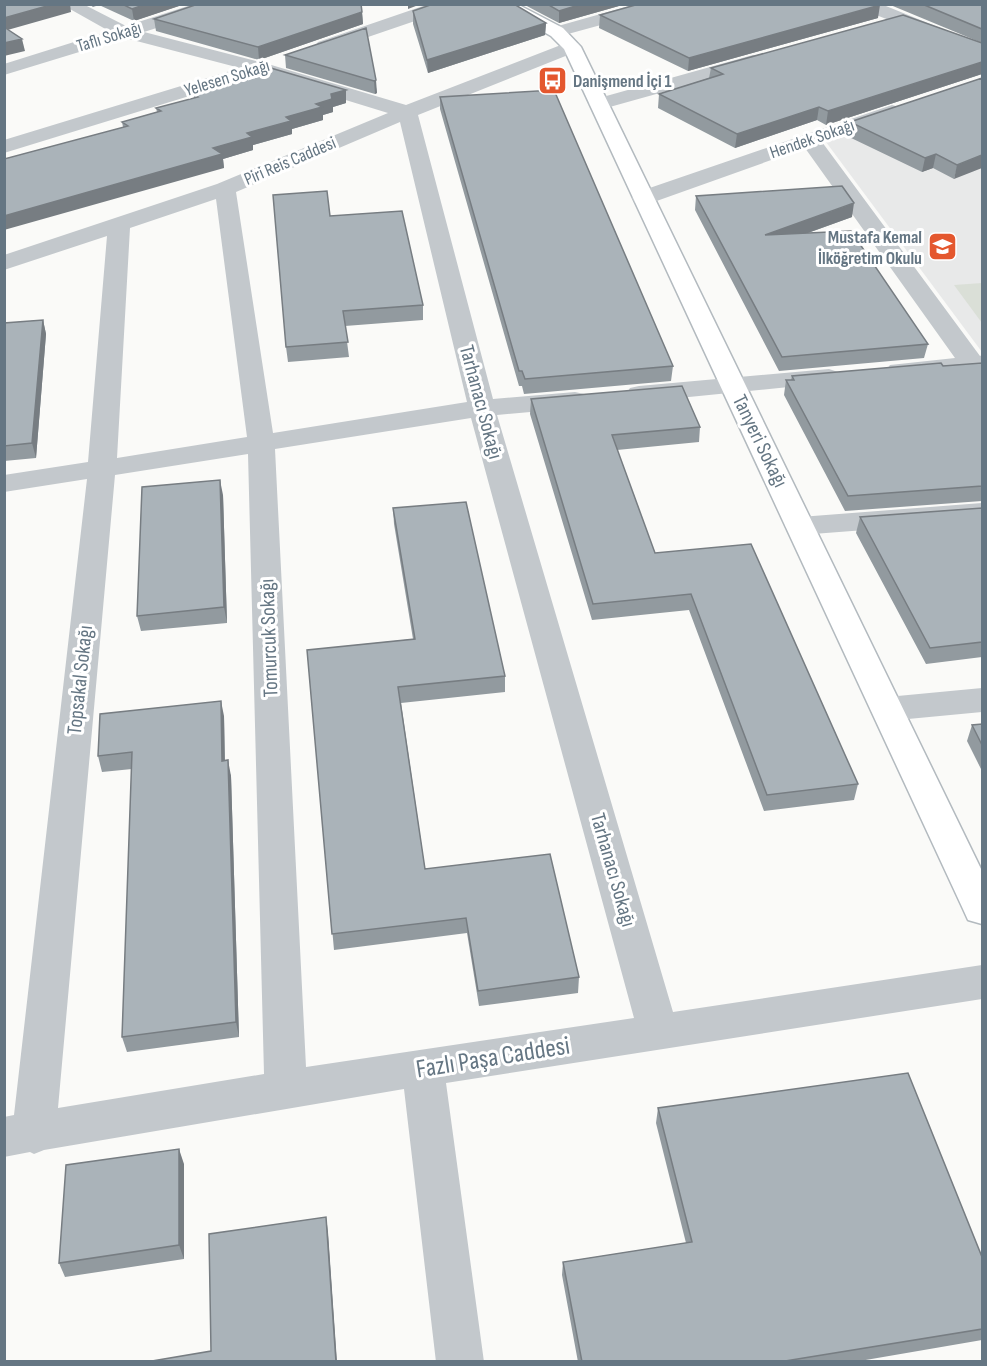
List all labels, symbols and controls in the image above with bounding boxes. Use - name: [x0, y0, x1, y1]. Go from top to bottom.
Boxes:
- street label: Taflı Sokağı: [74, 17, 144, 57]
- street label: Yelesen Sokağı: [182, 55, 272, 101]
- bus stop icon: Danişmend İçi 1: [536, 65, 568, 97]
- place label: Danişmend İçi 1: [573, 71, 672, 92]
- street label: Hendek Sokağı: [767, 115, 857, 163]
- street label: Piri Reis Caddesi: [241, 132, 339, 190]
- place label: Mustafa Kemal İlköğretim Okulu: [818, 227, 922, 269]
- school or university icon: Mustafa Kemal İlköğretim Okulu: [927, 231, 959, 263]
- street label: Tarhanacı Sokağı: [454, 342, 508, 462]
- street label: Tanyeri Sokağı: [727, 391, 793, 491]
- street label: Tomurcuk Sokağı: [254, 578, 284, 698]
- street label: Topsakal Sokağı: [62, 624, 98, 736]
- street label: Tarhanacı Sokağı: [585, 810, 641, 930]
- street label: Fazlı Paşa Caddesi: [414, 1031, 572, 1085]

